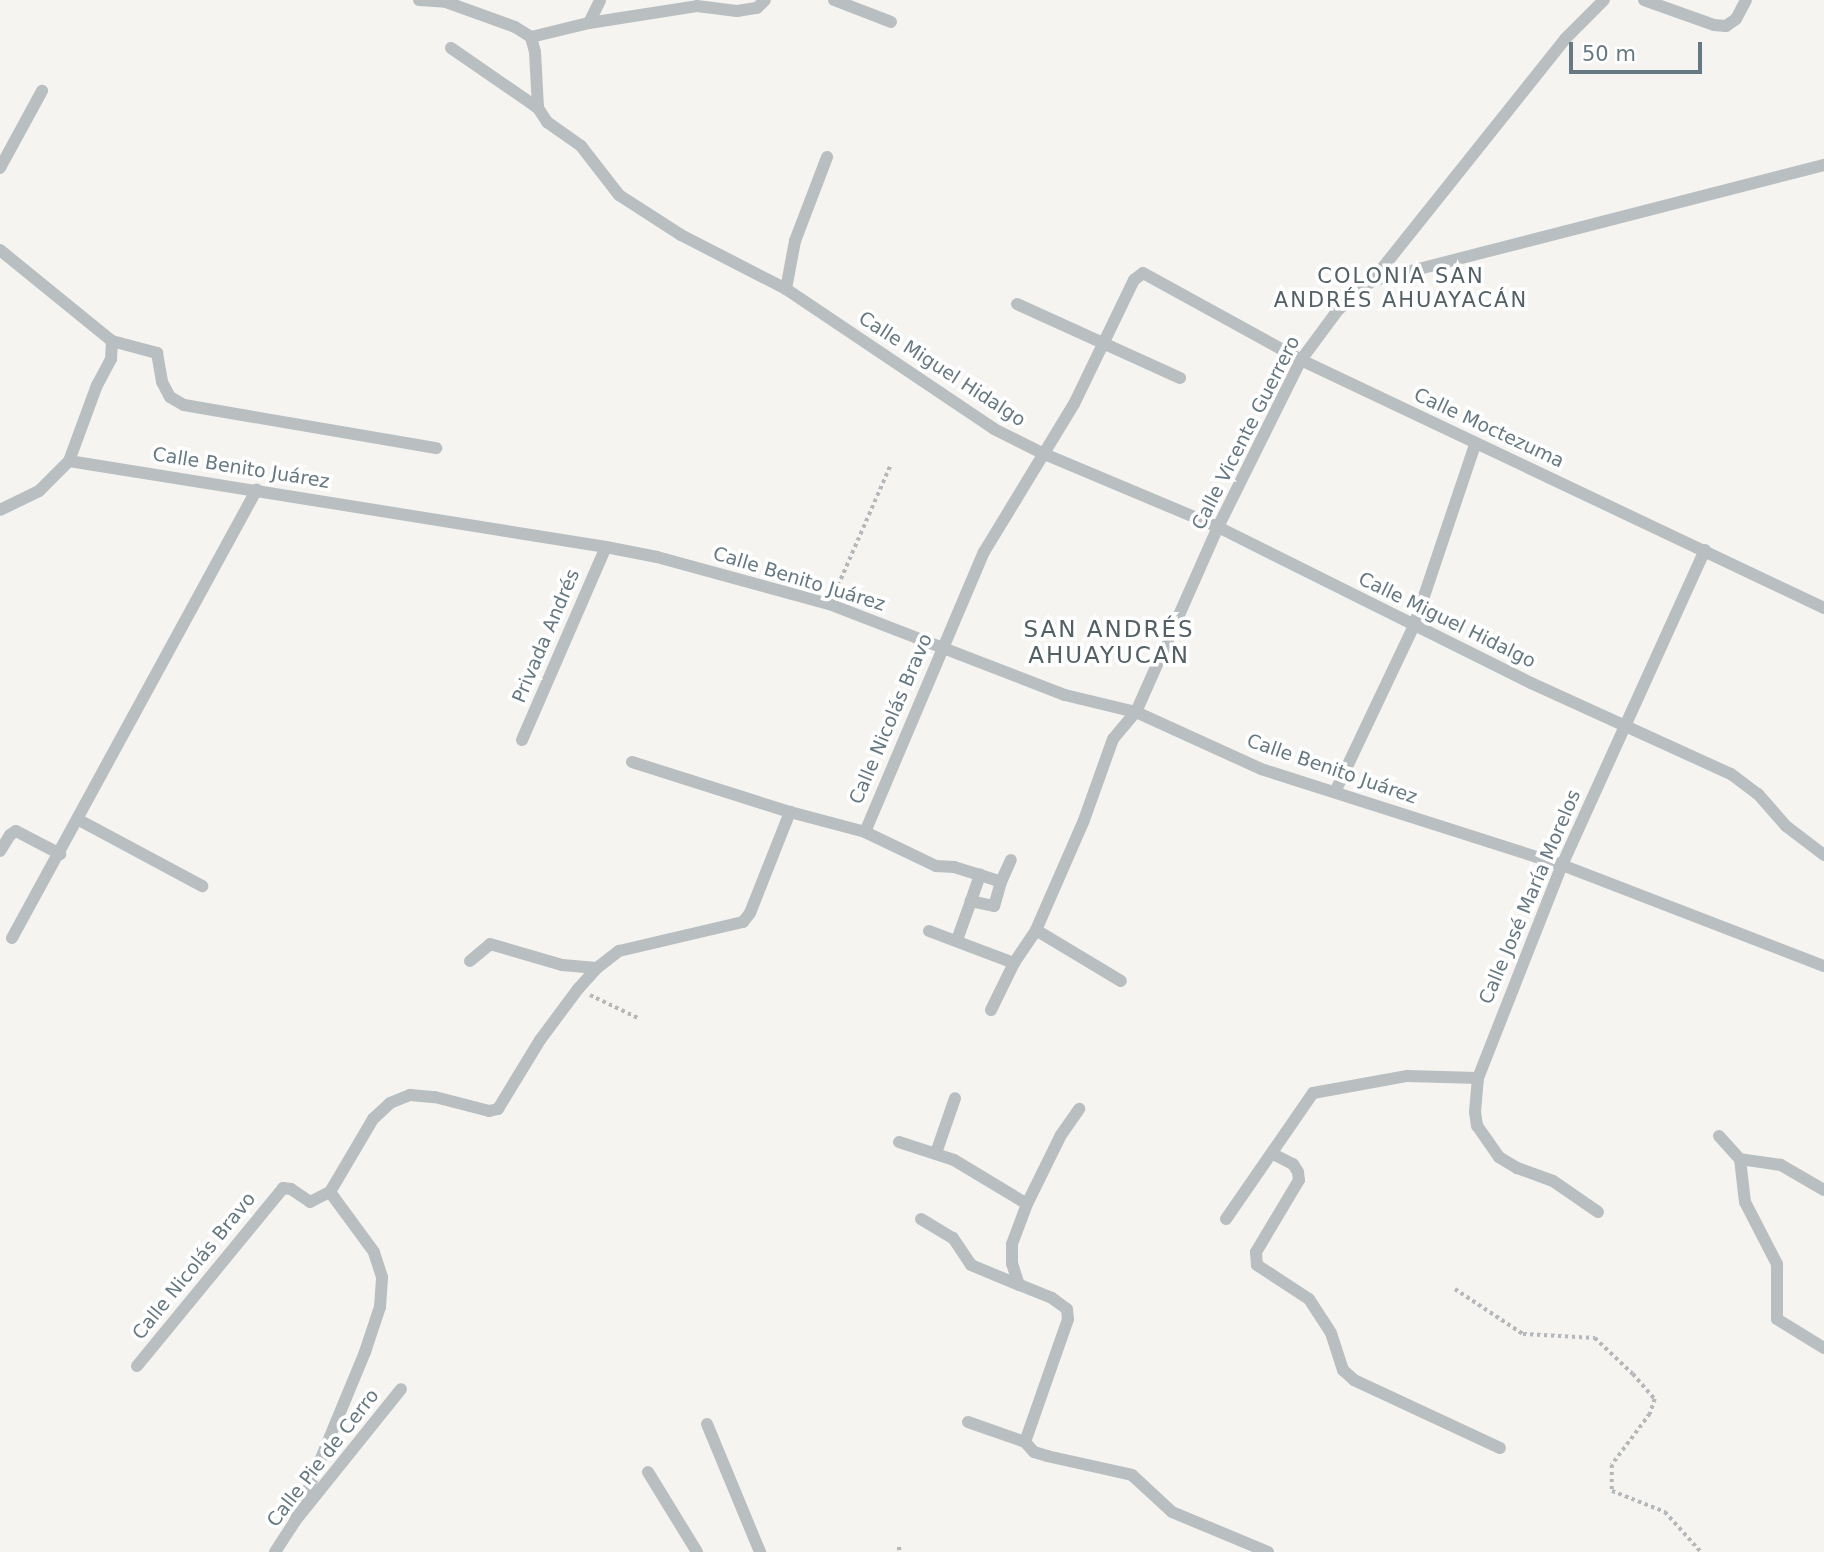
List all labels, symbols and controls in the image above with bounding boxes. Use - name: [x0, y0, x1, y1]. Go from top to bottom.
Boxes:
- scale bar: [1572, 28, 1705, 72]
- text: 50 m: [1582, 42, 1636, 66]
- district label: COLONIA SAN ANDRÉS AHUAYACÁN: [1276, 263, 1526, 313]
- street label: Calle Miguel Hidalgo: [854, 307, 1030, 431]
- street label: Calle Vicente Guerrero: [1187, 332, 1305, 534]
- street label: Calle Moctezuma: [1410, 383, 1568, 473]
- street label: Calle Benito Juárez: [151, 443, 331, 493]
- street label: Calle Benito Juárez: [710, 542, 888, 616]
- street label: Privada Andrés: [508, 566, 584, 706]
- street label: Calle Miguel Hidalgo: [1355, 567, 1539, 673]
- district label: SAN ANDRÉS AHUAYUCAN: [1025, 615, 1193, 669]
- street label: Calle Nicolás Bravo: [845, 630, 937, 808]
- street label: Calle Benito Juárez: [1244, 729, 1420, 809]
- street label: Calle José María Morelos: [1474, 786, 1586, 1008]
- street label: Calle Nicolás Bravo: [128, 1188, 260, 1344]
- street label: Calle Pie de Cerro: [262, 1385, 384, 1531]

